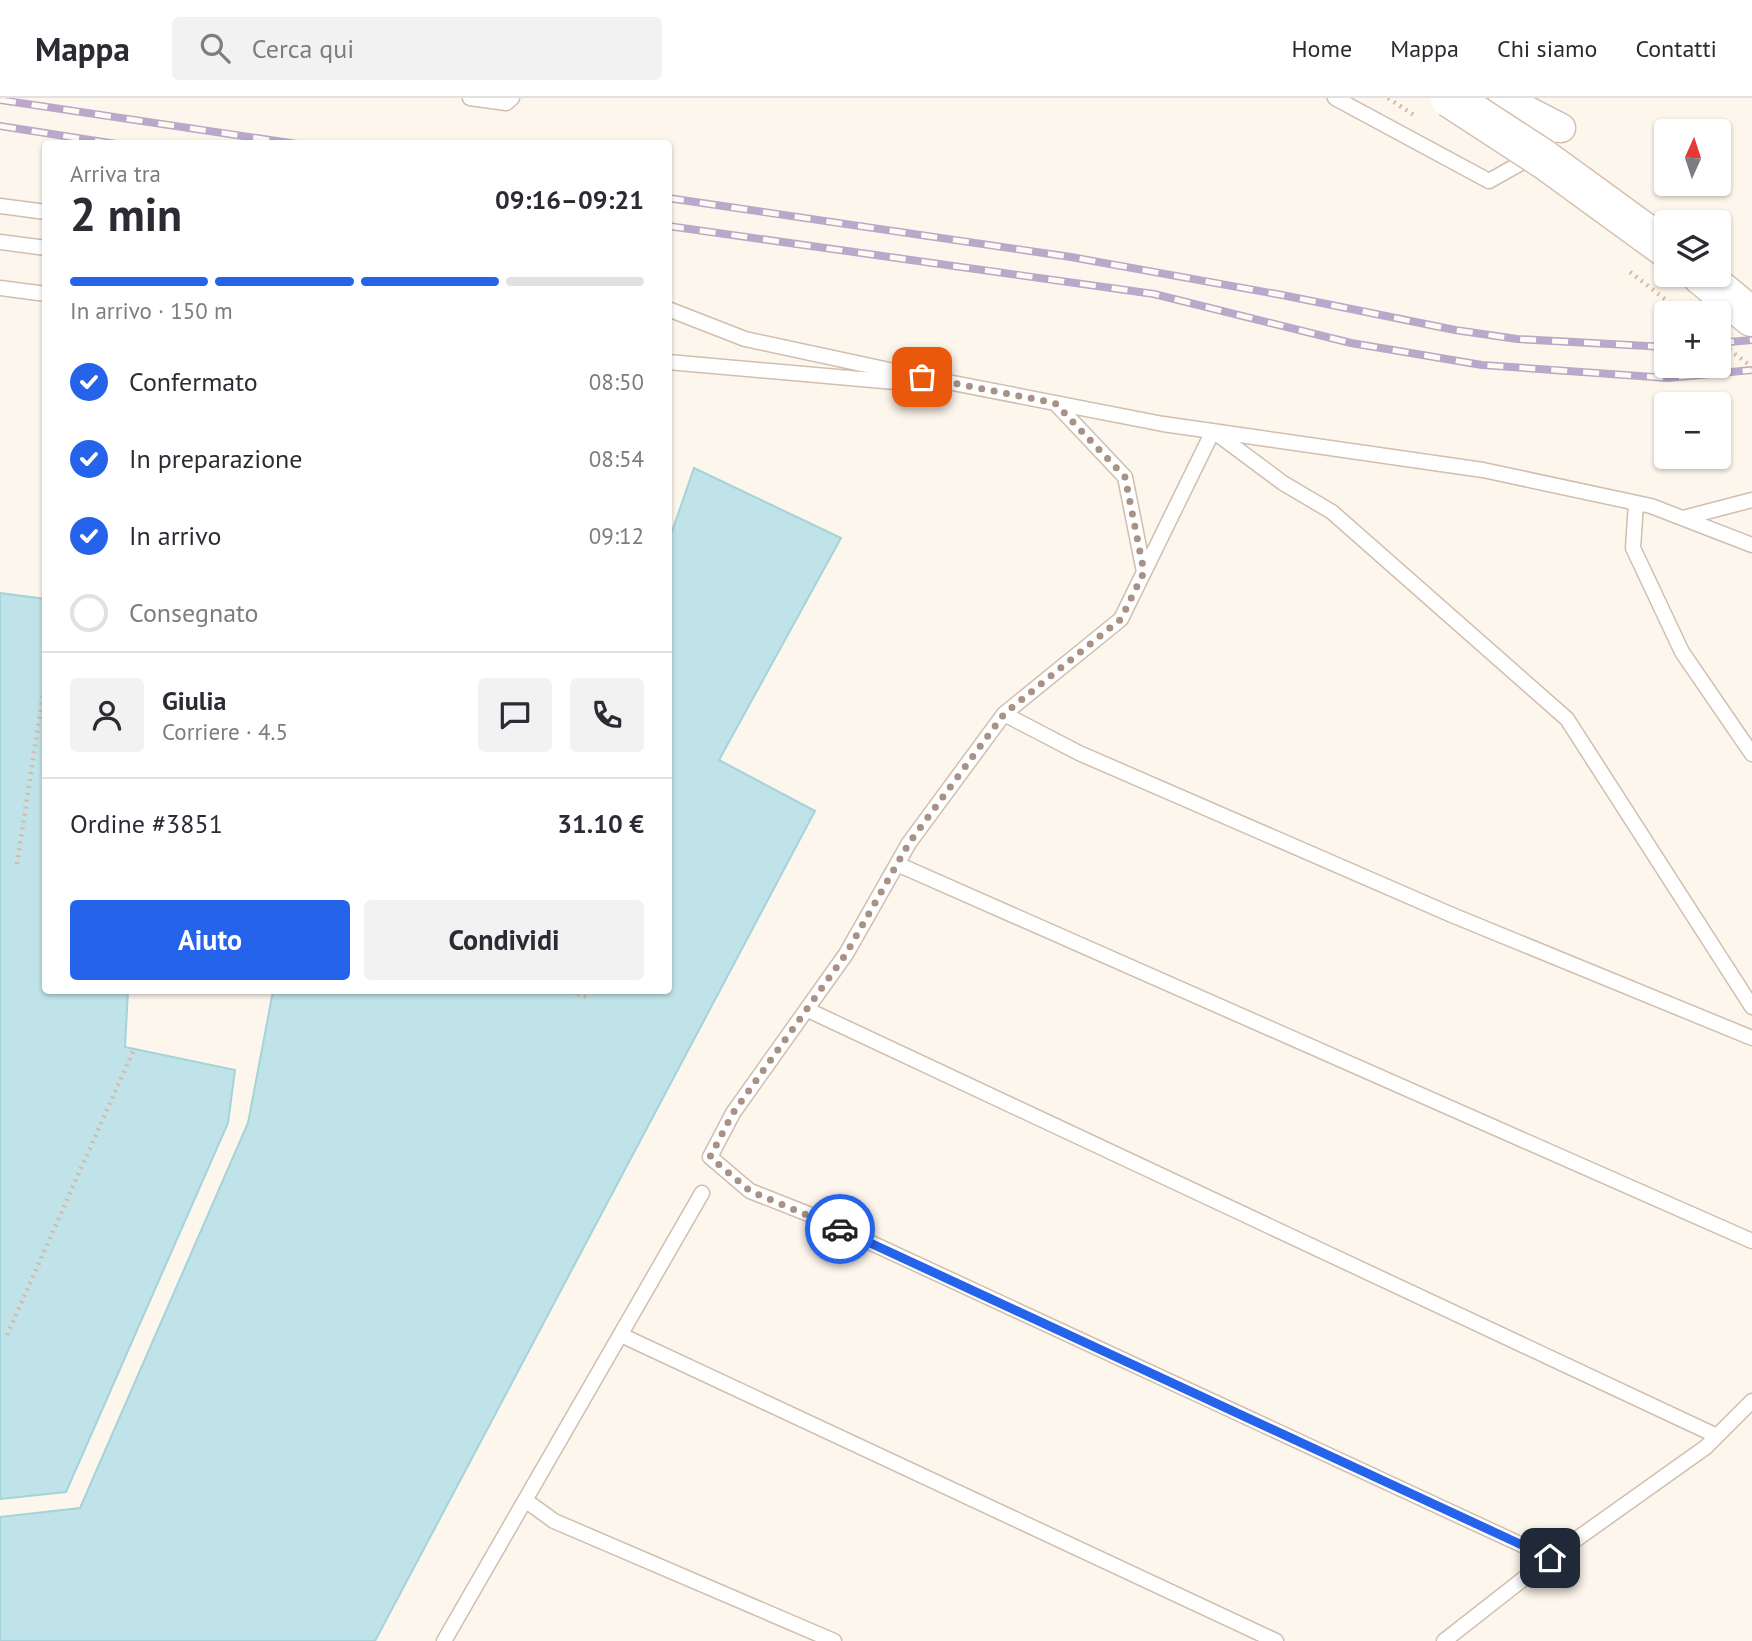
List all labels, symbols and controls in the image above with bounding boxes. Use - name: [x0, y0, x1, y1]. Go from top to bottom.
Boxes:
- search box: [172, 17, 662, 80]
- text: Mappa: [35, 27, 130, 70]
- icon: search: [196, 29, 234, 67]
- text: Cerca qui: [252, 32, 354, 65]
- text: Home: [1291, 33, 1352, 64]
- text: Mappa: [1390, 33, 1459, 64]
- text: Chi siamo: [1497, 33, 1597, 64]
- text: Contatti: [1635, 33, 1717, 64]
- north arrow: [1654, 119, 1731, 196]
- map controls: [1654, 119, 1731, 469]
- text: Arriva tra: [70, 159, 161, 188]
- text: 09:16–09:21: [495, 183, 644, 216]
- text: 2 min: [70, 184, 182, 244]
- button: layers: [1654, 210, 1731, 287]
- text: In arrivo · 150 m: [70, 296, 233, 325]
- button: +: [1654, 301, 1731, 378]
- pin: [892, 347, 952, 407]
- icon: bag: [903, 358, 941, 396]
- icon: check: [70, 363, 108, 401]
- text: Confermato: [129, 365, 258, 398]
- text: 08:50: [589, 367, 644, 396]
- button: −: [1654, 392, 1731, 469]
- icon: check: [70, 440, 108, 478]
- text: In preparazione: [129, 442, 303, 475]
- text: 08:54: [589, 444, 644, 473]
- icon: check: [70, 517, 108, 555]
- text: In arrivo: [129, 519, 221, 552]
- text: 09:12: [589, 521, 644, 550]
- text: Consegnato: [129, 596, 259, 629]
- button: person: [70, 678, 144, 752]
- button: chat: [478, 678, 552, 752]
- button: phone: [570, 678, 644, 752]
- text: Giulia: [162, 684, 226, 717]
- text: Corriere · 4.5: [162, 717, 288, 746]
- text: Ordine #3851: [70, 807, 223, 840]
- text: 31.10 €: [557, 807, 644, 840]
- button: Aiuto: [70, 900, 350, 980]
- button: Condividi: [364, 900, 644, 980]
- courier: [805, 1194, 875, 1264]
- icon: car: [821, 1210, 859, 1248]
- pin: [1520, 1528, 1580, 1588]
- icon: home: [1531, 1539, 1569, 1577]

